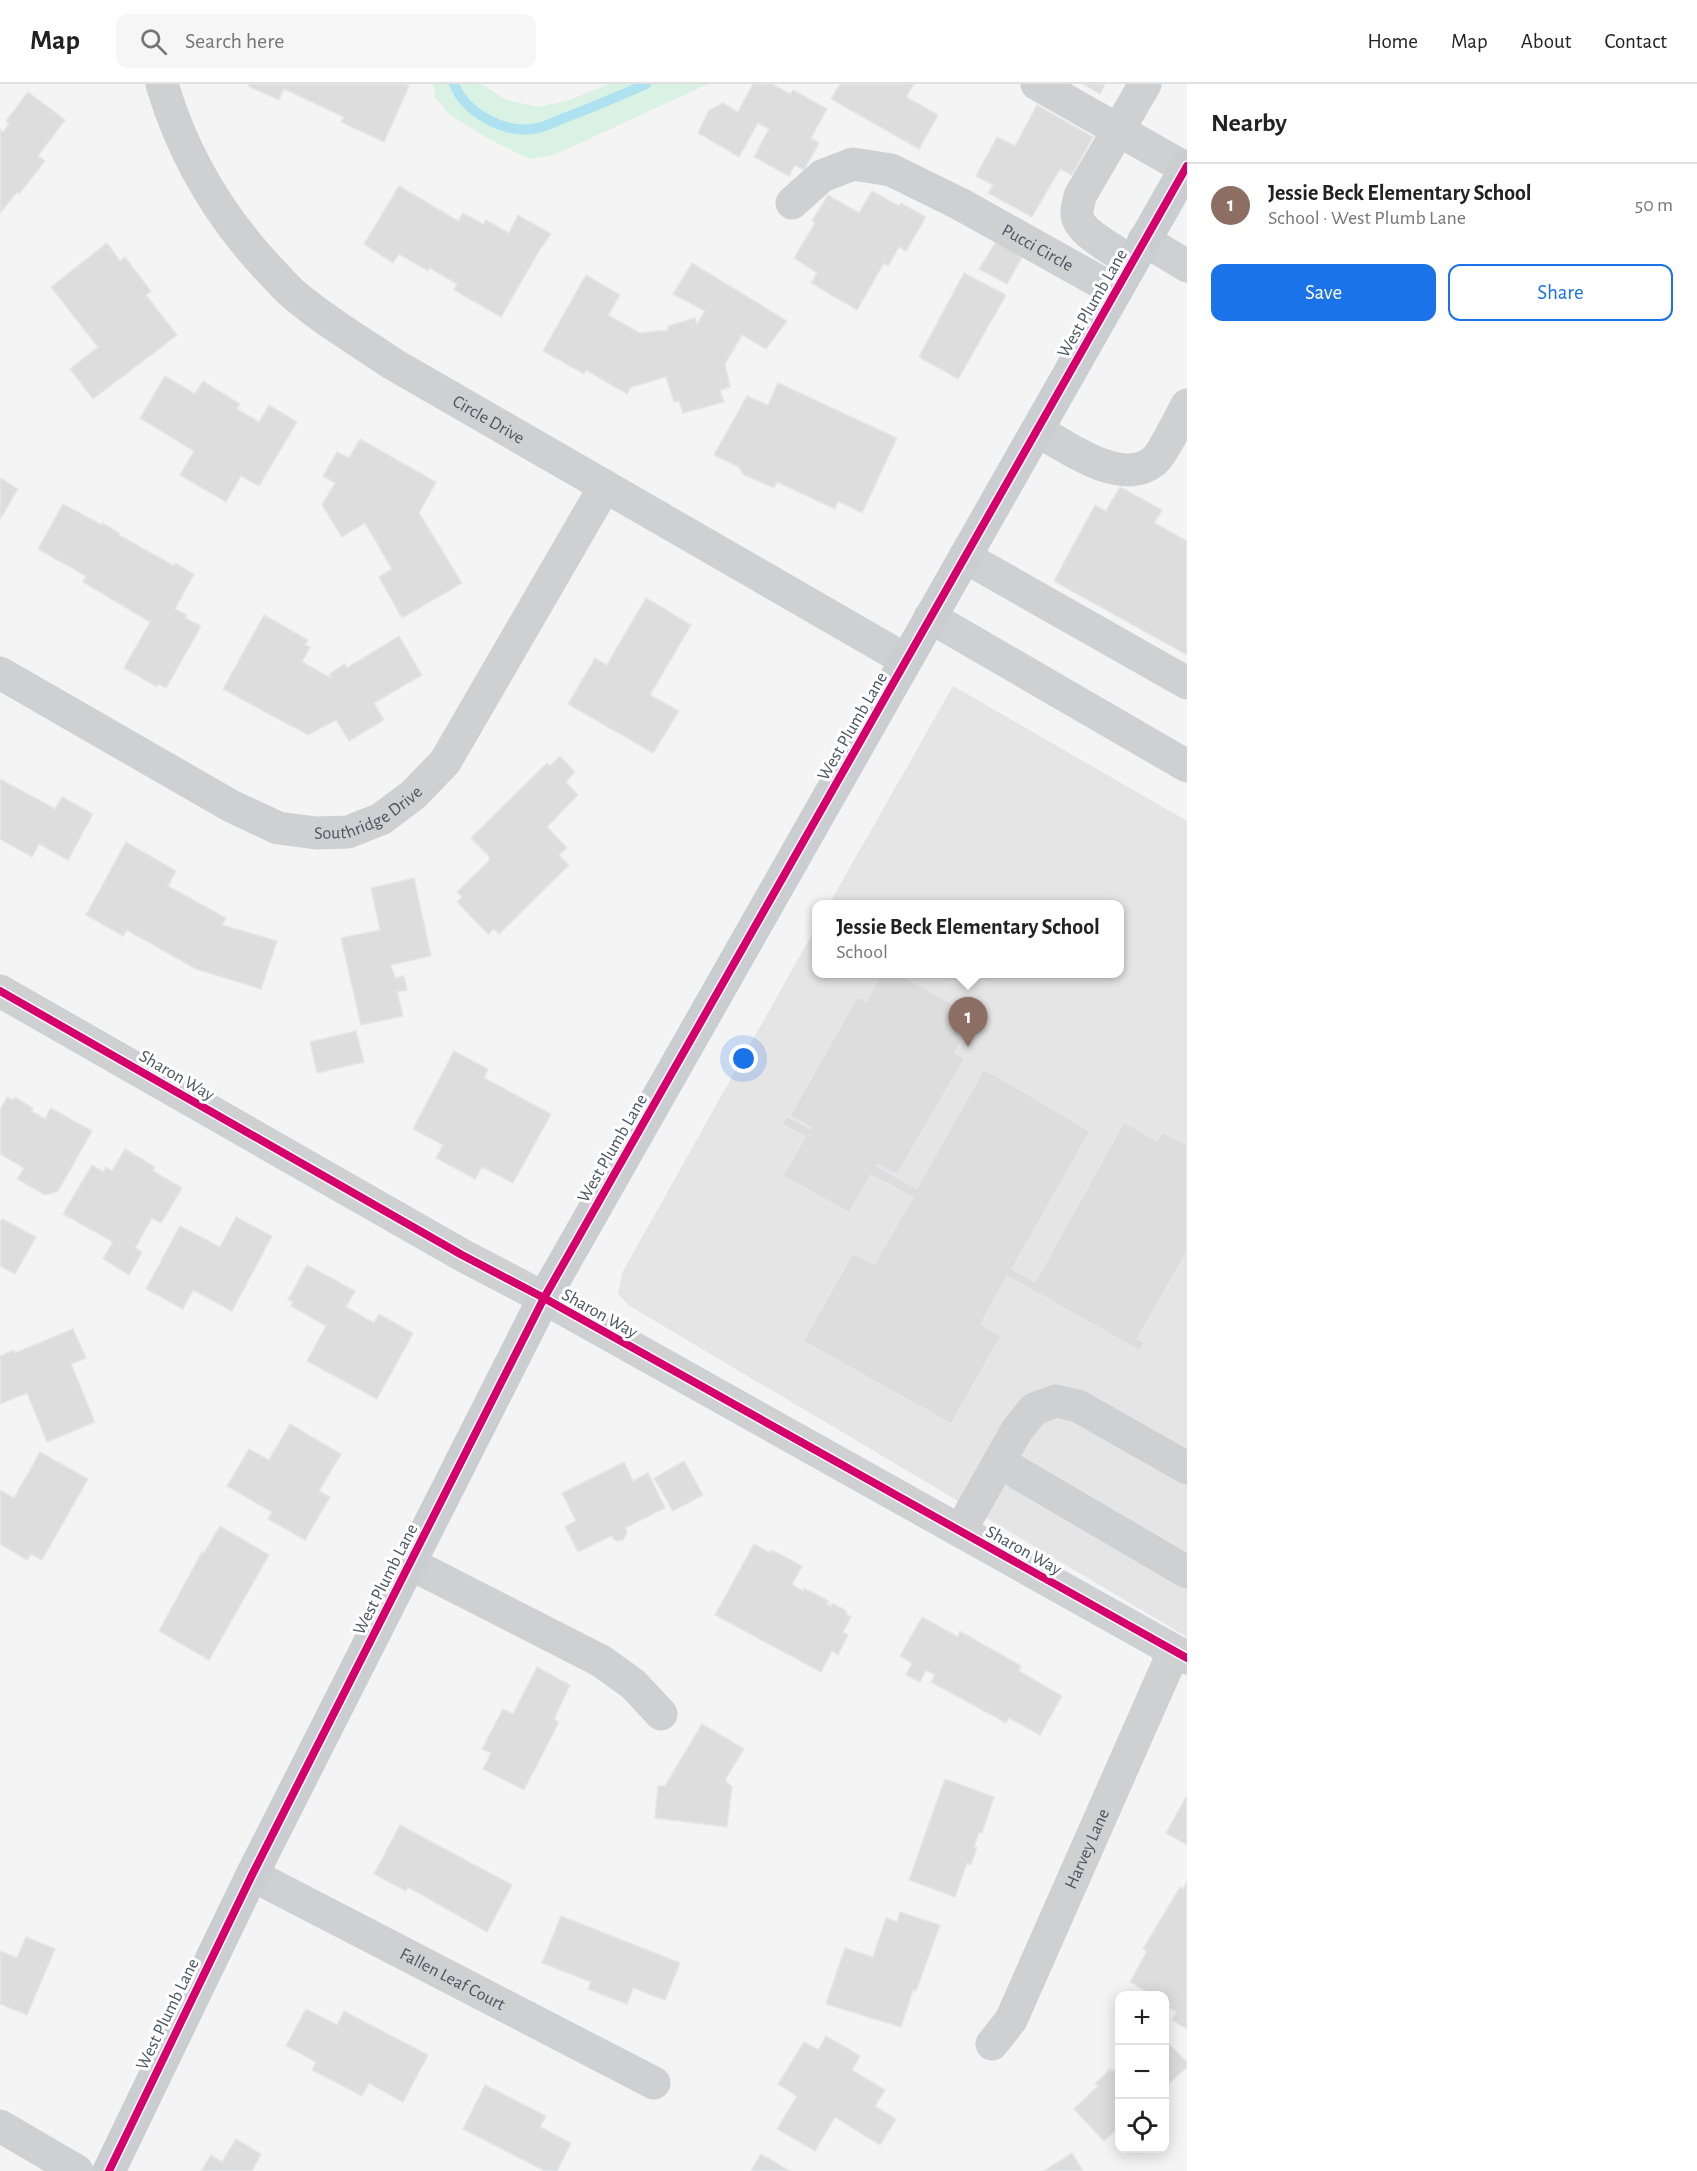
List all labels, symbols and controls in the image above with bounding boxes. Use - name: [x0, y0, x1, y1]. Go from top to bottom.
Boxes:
- search box: [116, 14, 536, 68]
- icon: search: [137, 25, 170, 58]
- text: Map: [30, 27, 80, 55]
- text: Search here: [185, 30, 284, 52]
- text: Home: [1367, 31, 1418, 52]
- text: Map: [1451, 31, 1488, 52]
- text: About: [1521, 31, 1571, 52]
- text: Contact: [1604, 31, 1667, 52]
- text: Nearby: [1211, 110, 1287, 136]
- text: Jessie Beck Elementary School: [1268, 182, 1532, 204]
- text: 1: [1227, 195, 1234, 215]
- text: 50 m: [1635, 195, 1673, 215]
- text: School · West Plumb Lane: [1268, 208, 1466, 228]
- street label: Pucci Circle: [998, 221, 1076, 275]
- street label: West Plumb Lane: [1055, 246, 1131, 361]
- button: Save: [1211, 264, 1436, 321]
- button: Share: [1448, 264, 1673, 321]
- street label: Circle Drive: [449, 392, 527, 448]
- street label: West Plumb Lane: [815, 669, 891, 784]
- street label: Southridge Drive: [314, 783, 426, 843]
- popup: [812, 900, 1124, 978]
- text: Jessie Beck Elementary School: [836, 916, 1100, 938]
- text: School: [836, 942, 888, 962]
- pin: 1: [948, 998, 988, 1047]
- your location: [729, 1044, 758, 1073]
- street label: Sharon Way: [136, 1047, 217, 1105]
- street label: West Plumb Lane: [575, 1091, 651, 1206]
- street label: Sharon Way: [559, 1286, 641, 1342]
- street label: West Plumb Lane: [350, 1521, 422, 1638]
- street label: Sharon Way: [983, 1523, 1065, 1579]
- street label: Harvey Lane: [1062, 1806, 1113, 1892]
- street label: Fallen Leaf Court: [397, 1945, 508, 2014]
- street label: West Plumb Lane: [133, 1956, 203, 2073]
- map controls: [1115, 1991, 1169, 2153]
- button: +: [1115, 1991, 1169, 2045]
- button: −: [1115, 2045, 1169, 2099]
- button: locate: [1115, 2099, 1169, 2153]

